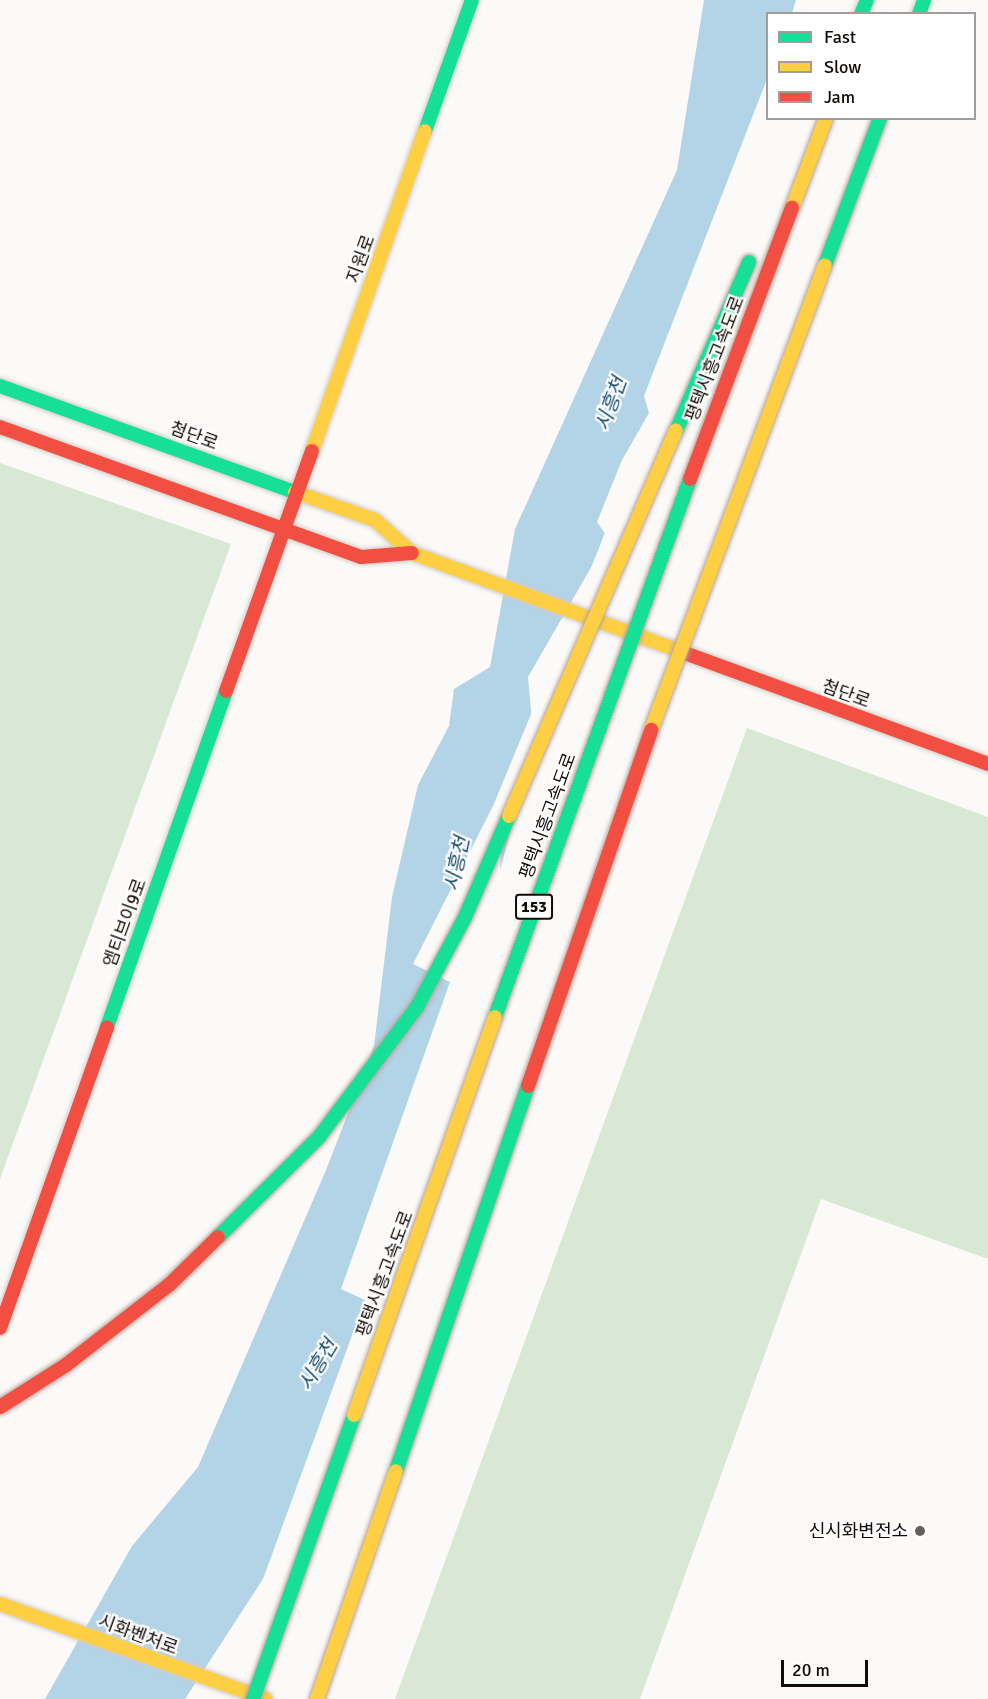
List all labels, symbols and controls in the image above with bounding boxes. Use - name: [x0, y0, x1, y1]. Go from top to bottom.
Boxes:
- legend: [766, 12, 976, 120]
- text: Fast: [824, 26, 856, 48]
- text: Slow: [824, 56, 861, 78]
- text: Jam: [824, 86, 855, 108]
- street label: 지원로: [342, 232, 380, 286]
- street label: 평택시흥고속도로: [681, 293, 749, 425]
- water label: 시흥천: [590, 374, 632, 434]
- street label: 첨단로: [167, 417, 221, 455]
- street label: 첨단로: [819, 675, 873, 713]
- street label: 평택시흥고속도로: [515, 750, 581, 882]
- water label: 시흥천: [440, 835, 474, 893]
- street label: 엠티브이9로: [99, 876, 151, 970]
- road number: 153: [514, 894, 554, 920]
- street label: 평택시흥고속도로: [352, 1208, 418, 1340]
- water label: 시흥천: [293, 1335, 343, 1395]
- place label: 신시화변전소: [809, 1520, 908, 1542]
- marker: 신시화변전소: [913, 1524, 927, 1538]
- street label: 시화벤처로: [95, 1611, 181, 1659]
- scale bar: [784, 1648, 871, 1686]
- text: 20 m: [792, 1659, 830, 1681]

